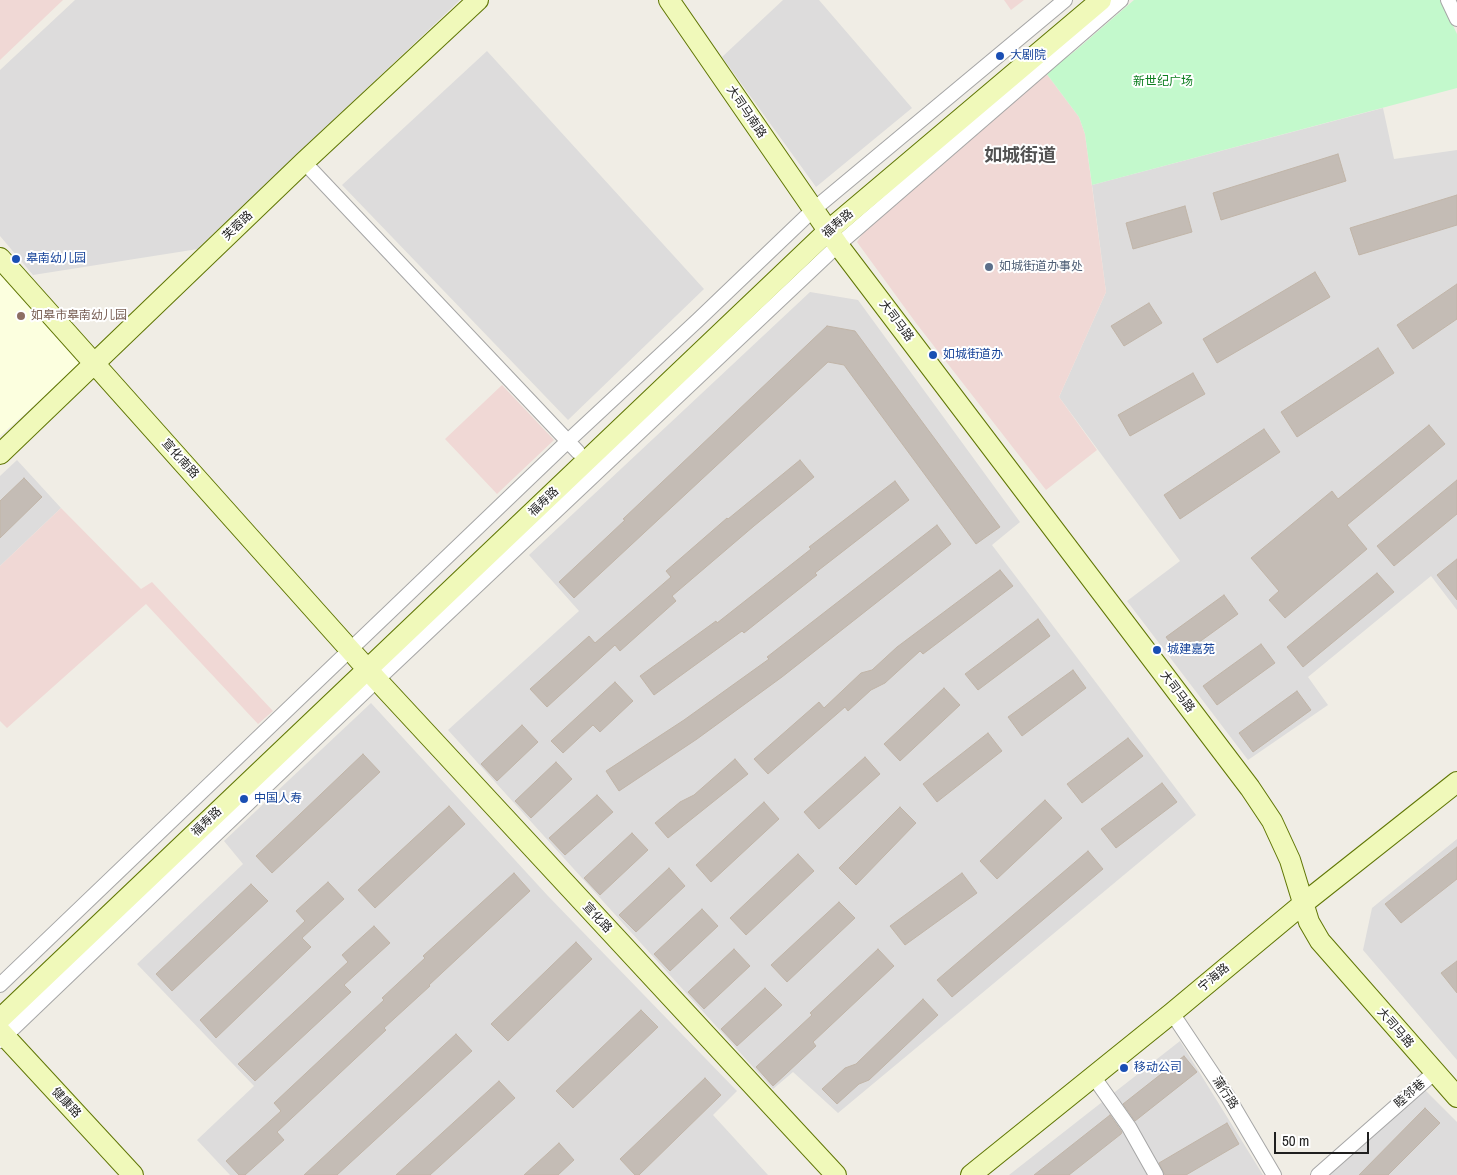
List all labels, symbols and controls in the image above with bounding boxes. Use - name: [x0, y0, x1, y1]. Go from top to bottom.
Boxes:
- place label: 大剧院: [1010, 49, 1046, 63]
- marker: 大剧院: [994, 50, 1006, 62]
- park label: 新世纪广场: [1133, 75, 1193, 89]
- street label: 大司马南路: [723, 83, 769, 141]
- district label: 如城街道: [984, 145, 1056, 167]
- street label: 福寿路: [820, 207, 856, 241]
- street label: 芙蓉路: [220, 208, 256, 244]
- place label: 皋南幼儿园: [26, 252, 86, 266]
- marker: 皋南幼儿园: [10, 253, 22, 265]
- place label: 如城街道办事处: [999, 260, 1083, 274]
- marker: 如城街道办事处: [983, 261, 995, 273]
- street label: 大司马路: [876, 297, 916, 345]
- place label: 如皋市皋南幼儿园: [31, 309, 127, 323]
- marker: 如皋市皋南幼儿园: [15, 310, 27, 322]
- place label: 如城街道办: [943, 348, 1003, 362]
- marker: 如城街道办: [927, 349, 939, 361]
- street label: 宣化南路: [159, 436, 201, 482]
- street label: 福寿路: [526, 484, 562, 520]
- place label: 城建嘉苑: [1167, 643, 1215, 657]
- marker: 城建嘉苑: [1151, 644, 1163, 656]
- street label: 大司马路: [1157, 668, 1197, 716]
- place label: 中国人寿: [254, 792, 302, 806]
- marker: 中国人寿: [238, 793, 250, 805]
- street label: 福寿路: [189, 804, 225, 840]
- street label: 宣化路: [579, 900, 615, 936]
- street label: 宁海路: [1196, 961, 1232, 995]
- street label: 大司马路: [1374, 1005, 1416, 1051]
- place label: 移动公司: [1134, 1061, 1182, 1075]
- marker: 移动公司: [1118, 1062, 1130, 1074]
- street label: 蒲行路: [1209, 1074, 1241, 1112]
- street label: 睦邻巷: [1392, 1077, 1428, 1111]
- street label: 健康路: [48, 1085, 84, 1121]
- scale bar: [1277, 1122, 1372, 1154]
- text: 50 m: [1282, 1130, 1309, 1151]

